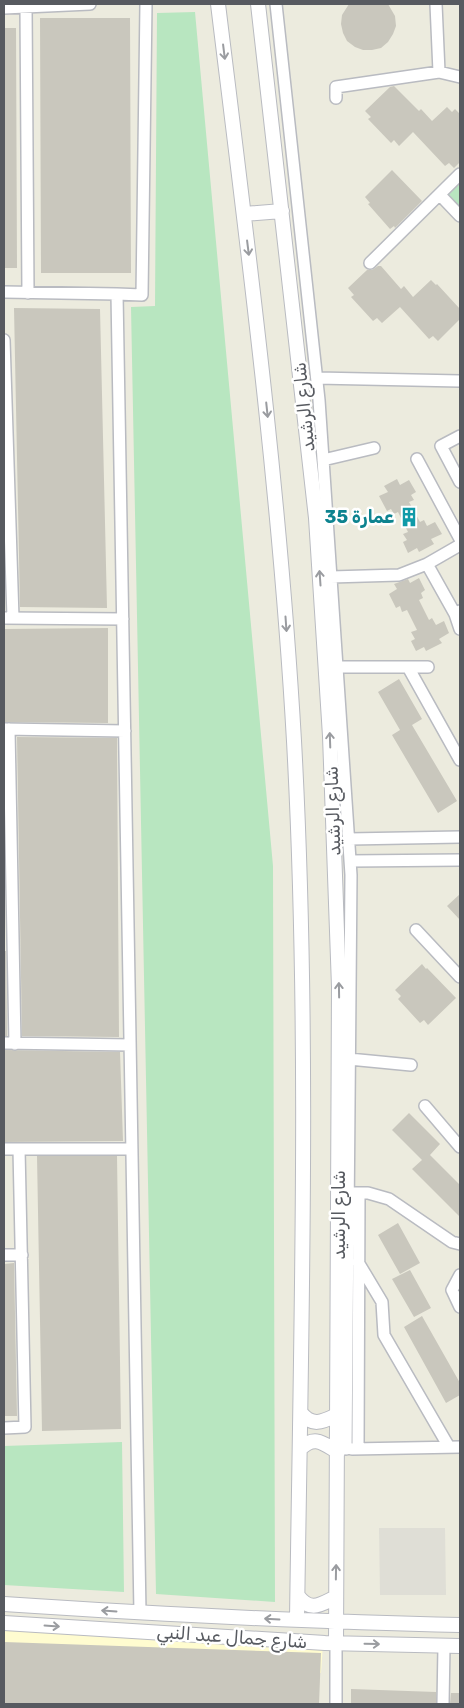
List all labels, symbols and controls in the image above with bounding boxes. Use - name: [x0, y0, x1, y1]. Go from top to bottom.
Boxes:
- one-way arrow: [219, 44, 229, 60]
- one-way arrow: [243, 240, 253, 256]
- street label: شارع الرشيد: [288, 361, 321, 453]
- one-way arrow: [262, 401, 272, 417]
- place label: عمارة 35: [325, 506, 394, 528]
- building icon: عمارة 35: [398, 506, 420, 528]
- one-way arrow: [316, 570, 325, 586]
- one-way arrow: [281, 615, 291, 631]
- one-way arrow: [325, 732, 335, 748]
- street label: شارع الرشيد: [320, 766, 347, 856]
- one-way arrow: [334, 982, 344, 998]
- street label: شارع الرشيد: [328, 1170, 351, 1260]
- one-way arrow: [331, 1565, 341, 1581]
- one-way arrow: [102, 1607, 118, 1616]
- one-way arrow: [264, 1615, 280, 1624]
- street label: شارع جمال عبد النبي: [156, 1621, 308, 1655]
- one-way arrow: [44, 1622, 60, 1631]
- one-way arrow: [364, 1639, 380, 1649]

